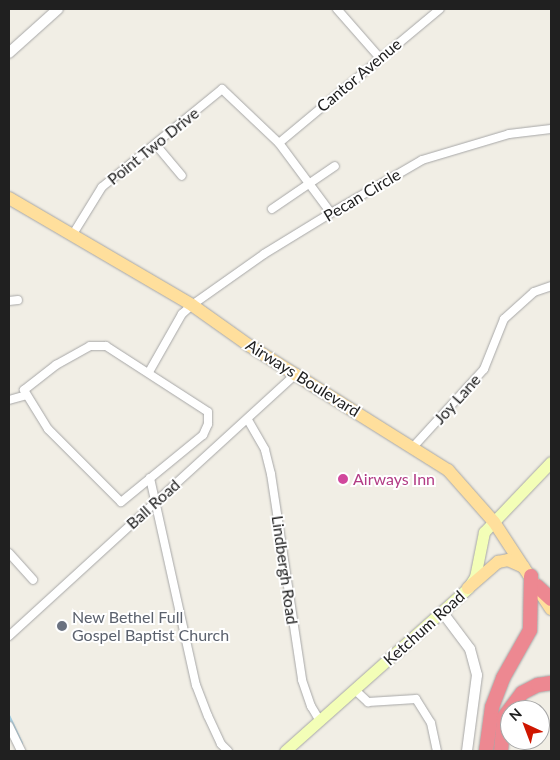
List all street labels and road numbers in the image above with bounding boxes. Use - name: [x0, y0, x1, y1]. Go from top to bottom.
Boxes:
- street label: Cantor Avenue: [313, 34, 405, 116]
- street label: Point Two Drive: [103, 103, 203, 189]
- street label: Pecan Circle: [320, 165, 404, 225]
- street label: Airways Boulevard: [243, 335, 363, 421]
- street label: Joy Lane: [429, 370, 485, 428]
- street label: Ball Road: [122, 475, 184, 533]
- street label: Lindbergh Road: [268, 514, 302, 626]
- street label: Ketchum Road: [380, 587, 468, 669]

